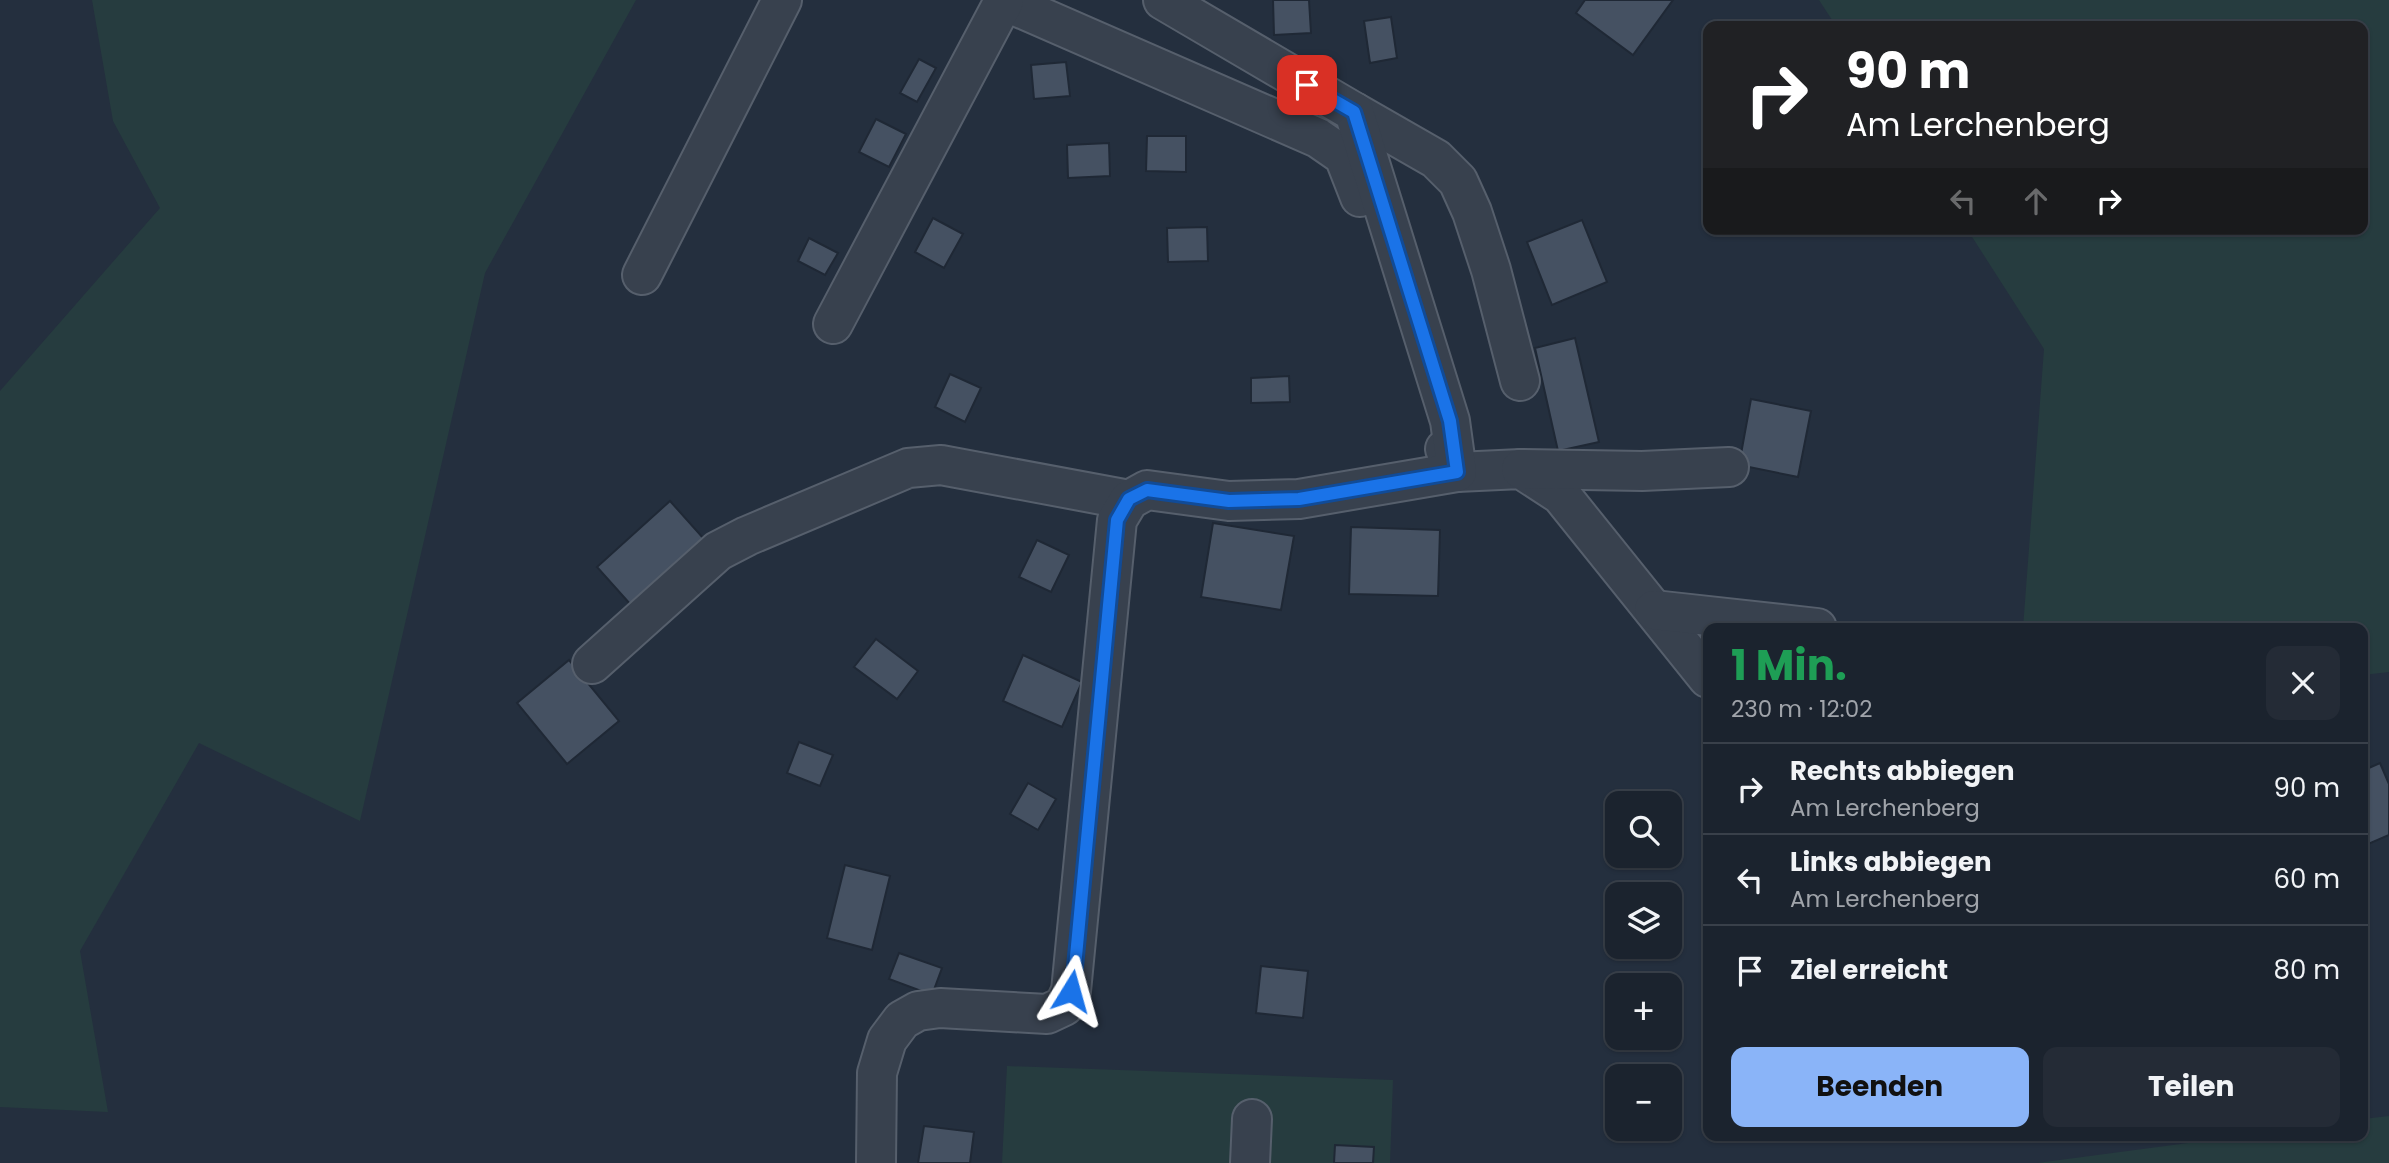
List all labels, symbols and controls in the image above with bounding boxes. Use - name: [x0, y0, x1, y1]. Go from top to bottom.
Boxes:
- text: 90 m: [1846, 37, 1970, 105]
- icon: right: [1731, 49, 1822, 140]
- pin: [1277, 55, 1337, 115]
- icon: arrive: [1288, 66, 1326, 104]
- text: Am Lerchenberg: [1846, 102, 2110, 147]
- icon: left: [1944, 182, 1982, 220]
- icon: ahead: [2017, 182, 2055, 220]
- icon: right: [2090, 182, 2128, 220]
- text: 1 Min.: [1731, 636, 1847, 695]
- button: close: [2266, 646, 2340, 720]
- text: 230 m · 12:02: [1731, 693, 1872, 725]
- text: Rechts abbiegen: [1790, 753, 2015, 789]
- icon: right: [1731, 770, 1769, 808]
- text: 90 m: [2274, 770, 2340, 806]
- map controls: [1605, 791, 1682, 1141]
- button: search: [1605, 791, 1682, 868]
- text: Am Lerchenberg: [1790, 792, 1980, 824]
- text: Links abbiegen: [1790, 844, 1992, 880]
- icon: left: [1731, 861, 1769, 899]
- text: 60 m: [2273, 861, 2340, 897]
- button: layers: [1605, 882, 1682, 959]
- text: Am Lerchenberg: [1790, 883, 1980, 915]
- icon: arrive: [1731, 952, 1769, 990]
- text: Ziel erreicht: [1790, 952, 1948, 988]
- text: 80 m: [2274, 952, 2340, 988]
- position arrow: [1034, 954, 1108, 1028]
- button: +: [1605, 973, 1682, 1050]
- button: Beenden: [1731, 1047, 2029, 1127]
- button: Teilen: [2043, 1047, 2340, 1127]
- button: −: [1605, 1064, 1682, 1141]

